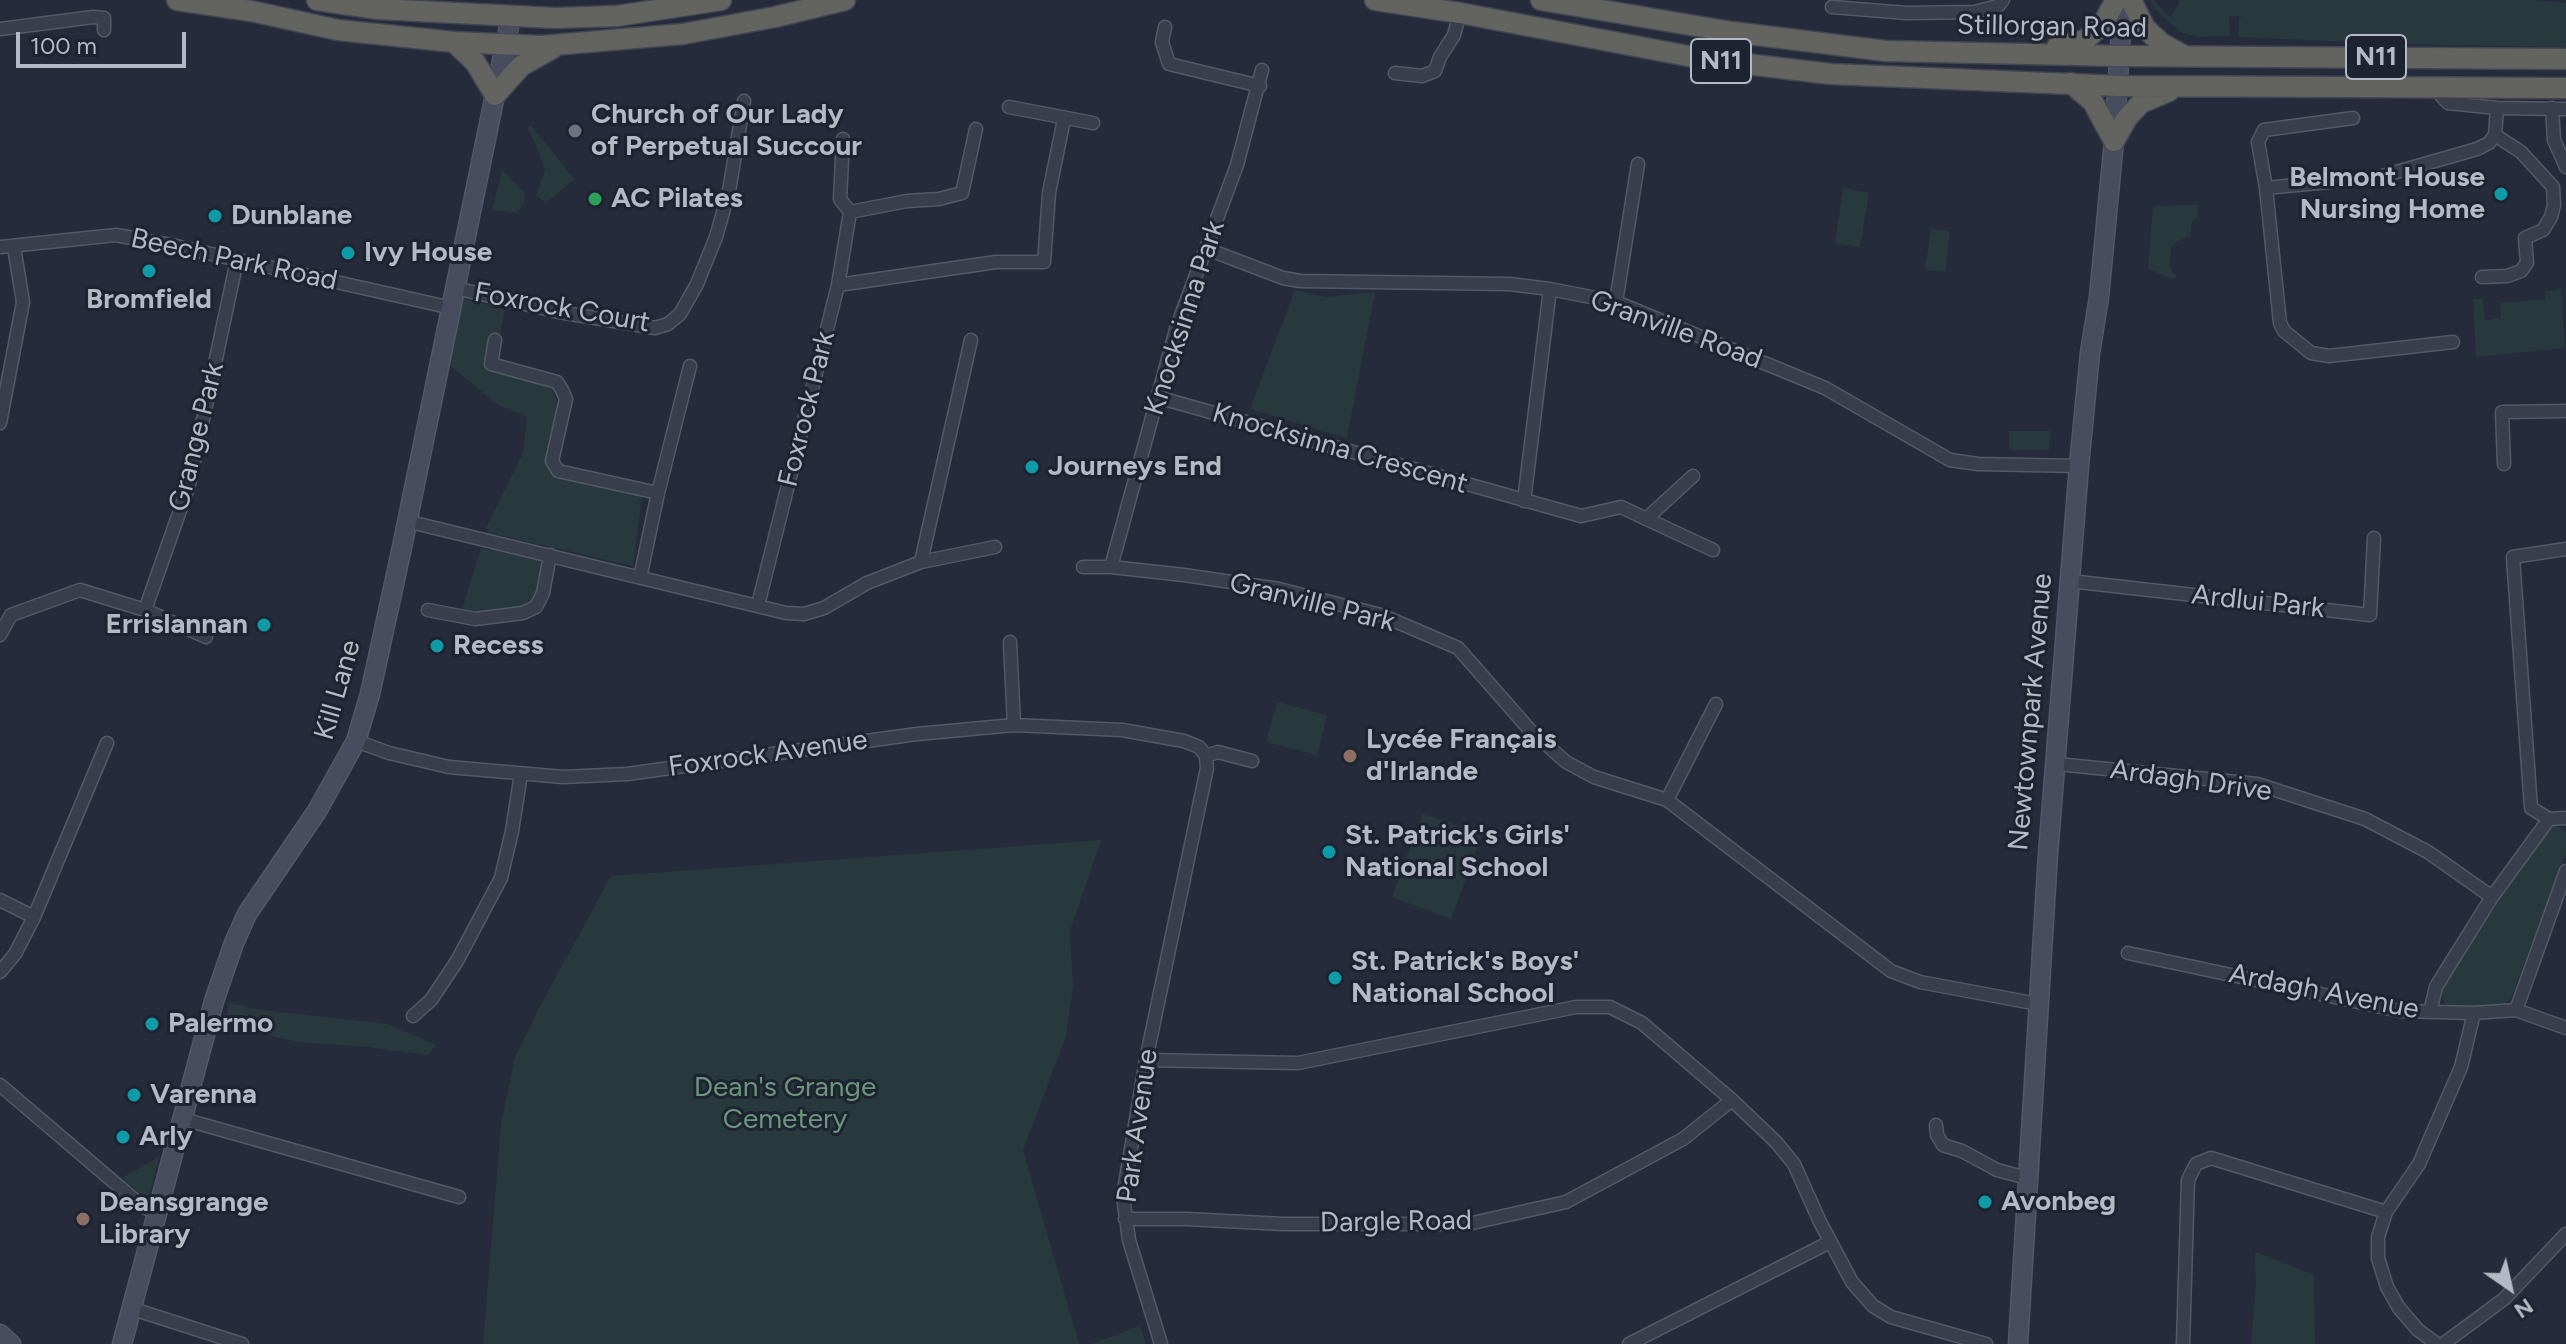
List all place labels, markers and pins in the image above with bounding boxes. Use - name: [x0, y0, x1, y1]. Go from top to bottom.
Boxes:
- place label: Church of Our Lady of Perpetual Succour: [591, 98, 862, 164]
- marker: Church of Our Lady of Perpetual Succour: [566, 122, 584, 140]
- place label: Belmont House Nursing Home: [2289, 161, 2485, 227]
- place label: AC Pilates: [611, 182, 743, 216]
- marker: Belmont House Nursing Home: [2492, 185, 2510, 203]
- marker: AC Pilates: [586, 190, 604, 208]
- place label: Dunblane: [231, 199, 352, 233]
- marker: Dunblane: [206, 207, 224, 225]
- place label: Ivy House: [364, 236, 492, 270]
- marker: Ivy House: [339, 244, 357, 262]
- marker: Bromfield: [140, 262, 158, 280]
- place label: Bromfield: [86, 283, 212, 317]
- place label: Journeys End: [1048, 450, 1222, 484]
- marker: Journeys End: [1023, 458, 1041, 476]
- place label: Errislannan: [105, 608, 248, 642]
- marker: Errislannan: [255, 616, 273, 634]
- place label: Recess: [453, 629, 543, 663]
- marker: Recess: [428, 637, 446, 655]
- place label: Lycée Français d'Irlande: [1366, 723, 1557, 789]
- marker: Lycée Français d'Irlande: [1341, 747, 1359, 765]
- place label: St. Patrick's Girls' National School: [1345, 819, 1570, 885]
- marker: St. Patrick's Girls' National School: [1320, 843, 1338, 861]
- place label: St. Patrick's Boys' National School: [1351, 945, 1579, 1011]
- marker: St. Patrick's Boys' National School: [1326, 969, 1344, 987]
- place label: Palermo: [168, 1007, 273, 1041]
- marker: Palermo: [143, 1015, 161, 1033]
- place label: Varenna: [150, 1078, 257, 1112]
- marker: Varenna: [125, 1086, 143, 1104]
- place label: Arly: [139, 1120, 193, 1154]
- marker: Arly: [114, 1128, 132, 1146]
- place label: Avonbeg: [2001, 1185, 2116, 1219]
- place label: Deansgrange Library: [99, 1186, 269, 1252]
- marker: Avonbeg: [1976, 1193, 1994, 1211]
- marker: Deansgrange Library: [74, 1210, 92, 1228]

